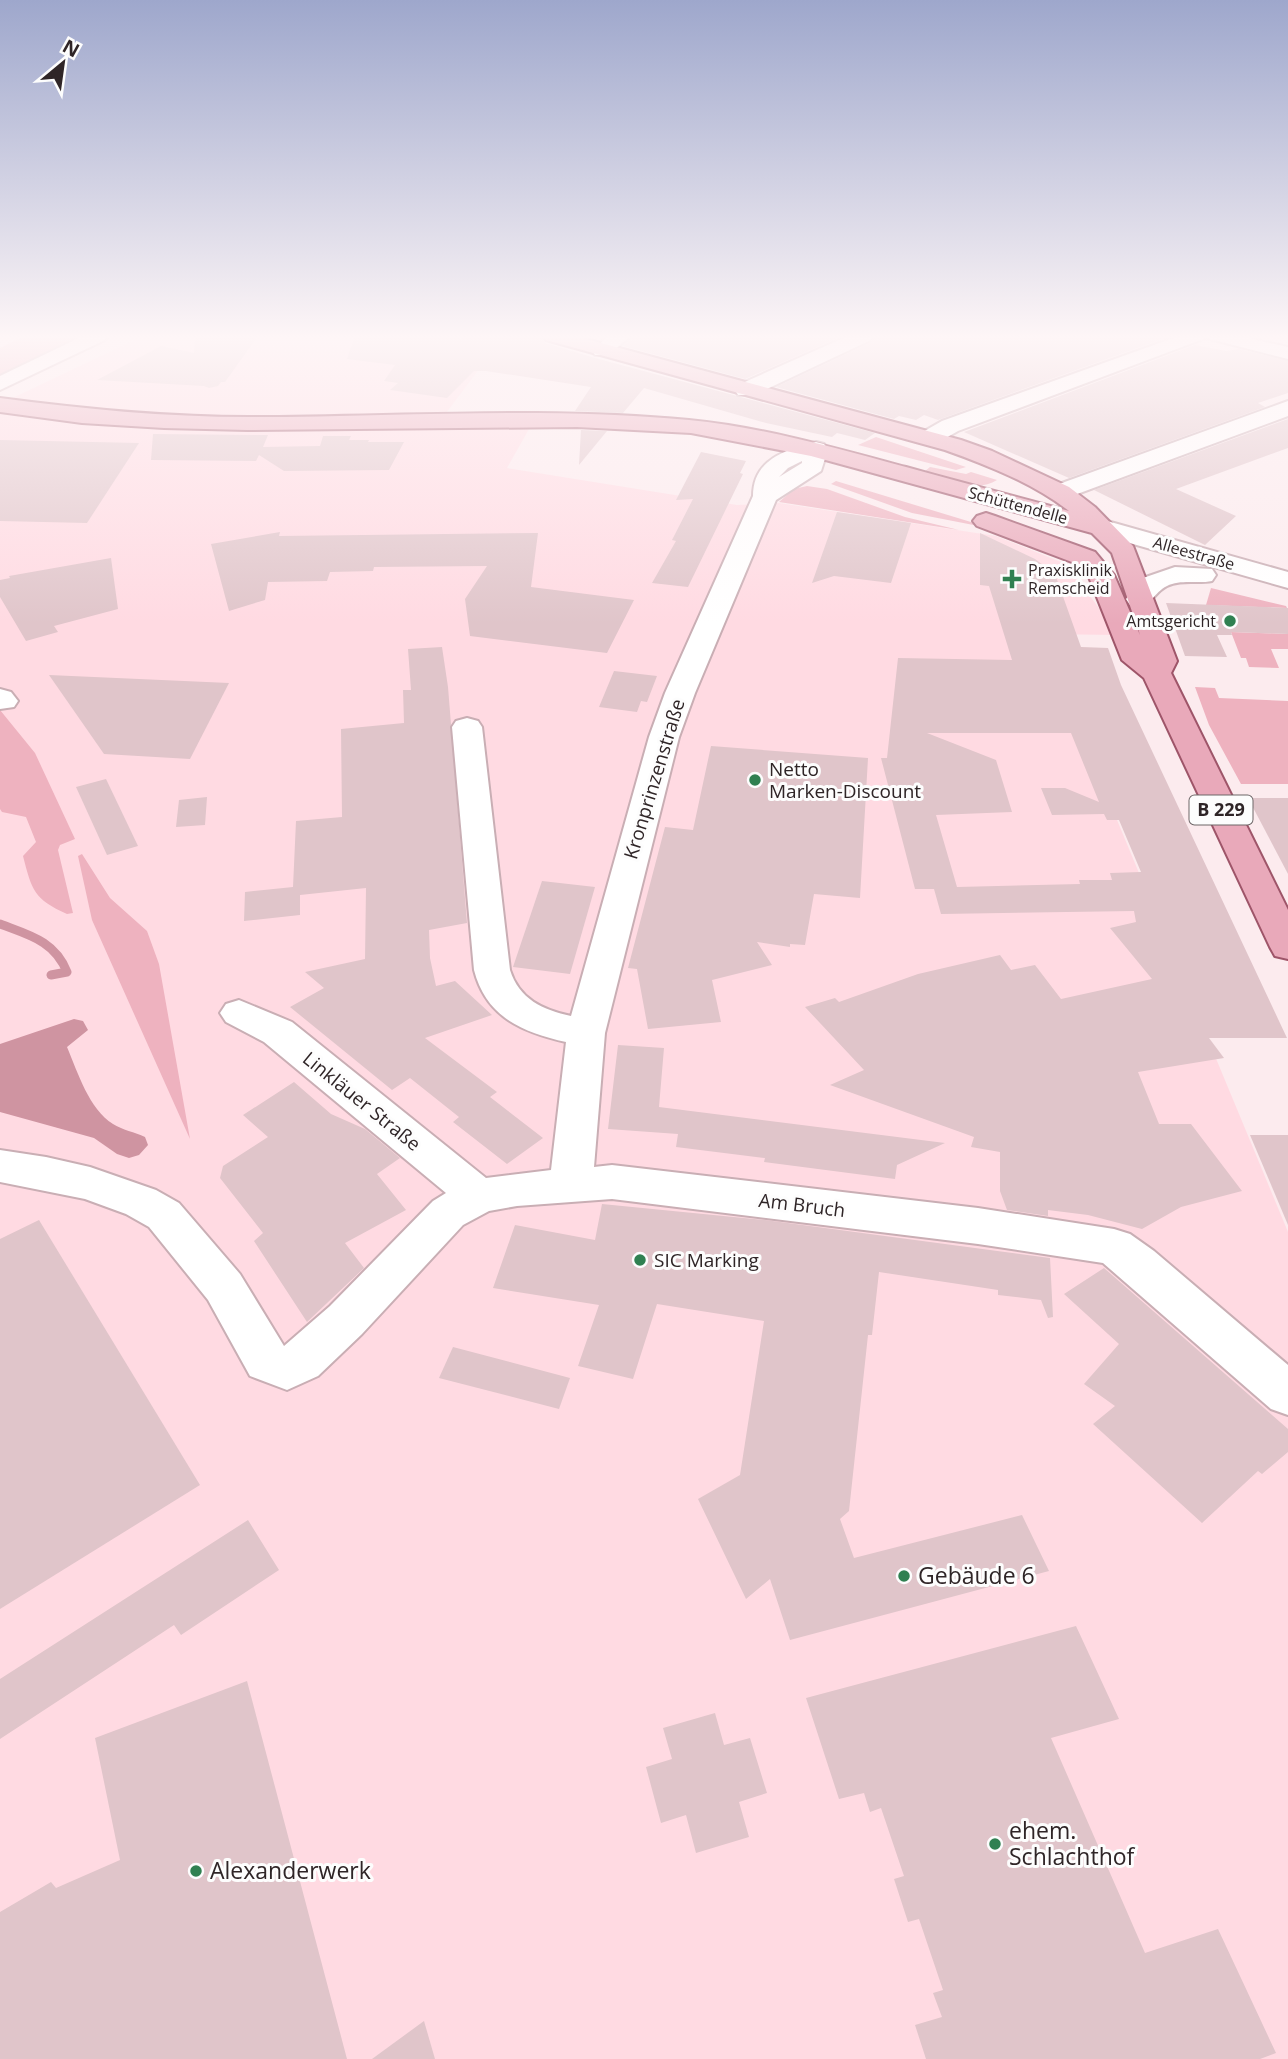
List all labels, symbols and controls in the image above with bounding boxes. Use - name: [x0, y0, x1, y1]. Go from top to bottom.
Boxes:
- north arrow: [28, 28, 98, 98]
- text: N: [58, 33, 84, 63]
- street label: Schüttendelle: [966, 481, 1070, 529]
- street label: Alleestraße: [1151, 531, 1237, 575]
- place label: Praxisklinik Remscheid: [1028, 559, 1112, 599]
- marker: Praxisklinik Remscheid: [1002, 569, 1022, 589]
- place label: Amtsgericht: [1126, 610, 1216, 632]
- marker: Amtsgericht: [1222, 613, 1238, 629]
- street label: Kronprinzenstraße: [617, 696, 691, 862]
- place label: Netto Marken-Discount: [769, 756, 921, 804]
- marker: Netto Marken-Discount: [747, 772, 763, 788]
- road number: B 229: [1190, 796, 1252, 824]
- street label: Linkläuer Straße: [298, 1045, 426, 1157]
- street label: Am Bruch: [757, 1187, 847, 1223]
- place label: SIC Marking: [654, 1247, 759, 1273]
- marker: SIC Marking: [632, 1252, 648, 1268]
- place label: Gebäude 6: [918, 1559, 1035, 1591]
- marker: Gebäude 6: [896, 1568, 912, 1584]
- place label: ehem. Schlachthof: [1009, 1814, 1136, 1872]
- marker: ehem. Schlachthof: [987, 1836, 1003, 1852]
- place label: Alexanderwerk: [210, 1854, 371, 1886]
- marker: Alexanderwerk: [188, 1863, 204, 1879]

